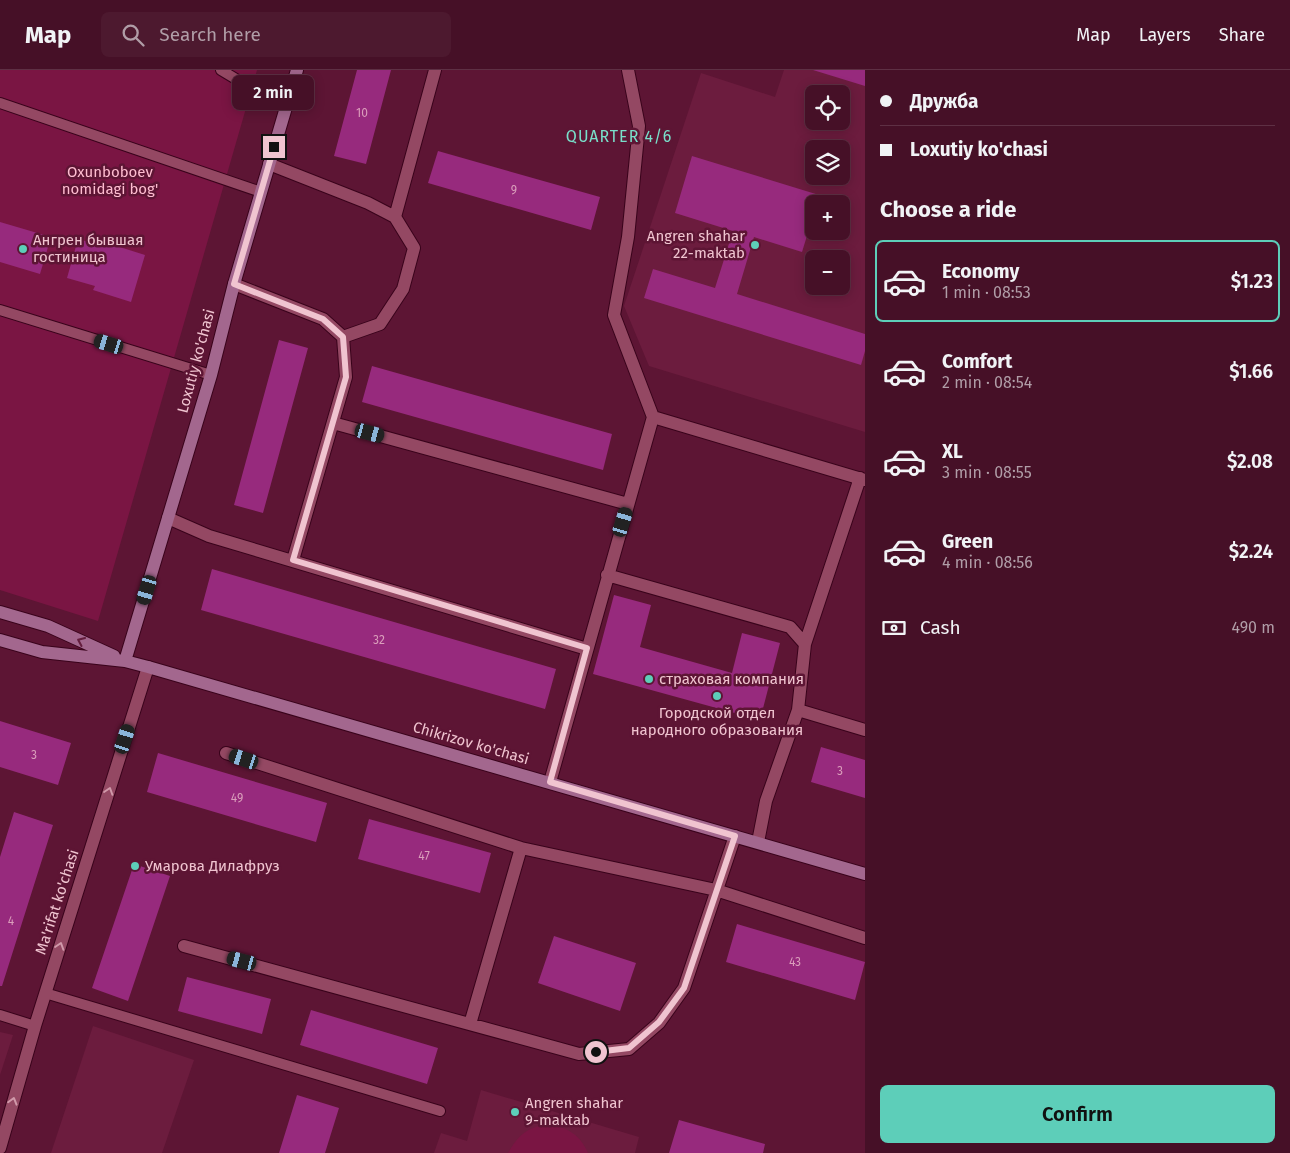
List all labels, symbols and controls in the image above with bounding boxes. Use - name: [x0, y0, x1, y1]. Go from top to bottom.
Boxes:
- search box: [101, 12, 451, 57]
- text: Map: [25, 21, 71, 49]
- icon: search: [119, 21, 147, 49]
- text: Search here: [159, 23, 261, 46]
- text: Map: [1076, 24, 1111, 46]
- text: Layers: [1139, 24, 1191, 46]
- text: Share: [1219, 24, 1265, 46]
- callout: 2 min: [233, 75, 315, 110]
- text: 2 min: [253, 83, 293, 102]
- map controls: [805, 85, 850, 295]
- button: locate: [805, 85, 850, 130]
- text: Дружба: [910, 90, 978, 113]
- house number: 10: [356, 106, 368, 120]
- district label: QUARTER 4/6: [566, 127, 672, 146]
- route end: [263, 136, 285, 158]
- text: Loxutiy ko'chasi: [910, 138, 1048, 161]
- button: layers: [805, 140, 850, 185]
- park label: Oxunboboev nomidagi bog': [62, 163, 158, 198]
- house number: 9: [511, 183, 517, 197]
- button: +: [805, 195, 850, 240]
- text: Choose a ride: [880, 196, 1016, 223]
- place label: Angren shahar 22-maktab: [647, 227, 745, 262]
- place label: Ангрен бывшая гостиница: [33, 231, 143, 266]
- marker: Angren shahar 22-maktab: [749, 239, 761, 251]
- marker: Ангрен бывшая гостиница: [17, 243, 29, 255]
- button: −: [805, 250, 850, 295]
- icon: car: [882, 259, 927, 304]
- text: Economy: [942, 260, 1019, 283]
- text: $1.23: [1231, 270, 1273, 293]
- text: 1 min · 08:53: [942, 283, 1031, 302]
- street label: Loxutiy ko'chasi: [173, 307, 219, 415]
- car: [92, 332, 125, 356]
- icon: car: [882, 349, 927, 394]
- text: Comfort: [942, 350, 1012, 373]
- text: $1.66: [1229, 360, 1273, 383]
- text: 2 min · 08:54: [942, 373, 1032, 392]
- car: [353, 422, 386, 444]
- icon: car: [882, 439, 927, 484]
- text: XL: [942, 440, 963, 463]
- text: $2.08: [1227, 450, 1273, 473]
- text: 3 min · 08:55: [942, 463, 1032, 482]
- car: [611, 505, 634, 539]
- icon: car: [882, 529, 927, 574]
- text: Green: [942, 530, 993, 553]
- text: $2.24: [1229, 540, 1273, 563]
- text: 4 min · 08:56: [942, 553, 1033, 572]
- car: [135, 573, 158, 607]
- icon: cash: [880, 614, 908, 642]
- text: Cash: [920, 616, 961, 639]
- text: 490 m: [1232, 618, 1275, 637]
- house number: 32: [373, 633, 385, 647]
- one-way arrow: [77, 636, 86, 647]
- place label: страховая компания: [659, 670, 804, 688]
- marker: страховая компания: [643, 673, 655, 685]
- marker: Городской отдел народного образования: [711, 690, 723, 702]
- place label: Городской отдел народного образования: [631, 704, 803, 739]
- street label: Chikrizov ko'chasi: [411, 718, 531, 768]
- car: [113, 722, 136, 756]
- car: [227, 747, 260, 771]
- house number: 3: [31, 748, 37, 762]
- house number: 3: [837, 764, 843, 778]
- one-way arrow: [103, 787, 113, 795]
- house number: 49: [231, 791, 243, 805]
- street label: Ma'rifat ko'chasi: [31, 847, 83, 957]
- house number: 47: [418, 849, 430, 863]
- place label: Умарова Дилафруз: [145, 857, 280, 875]
- marker: Умарова Дилафруз: [129, 860, 141, 872]
- house number: 4: [8, 914, 15, 928]
- one-way arrow: [54, 942, 64, 950]
- car: [225, 950, 258, 972]
- house number: 43: [789, 955, 801, 969]
- route start: [585, 1041, 607, 1063]
- button: Confirm: [880, 1085, 1275, 1143]
- place label: Angren shahar 9-maktab: [525, 1094, 623, 1129]
- one-way arrow: [8, 1098, 18, 1106]
- marker: Angren shahar 9-maktab: [509, 1106, 521, 1118]

